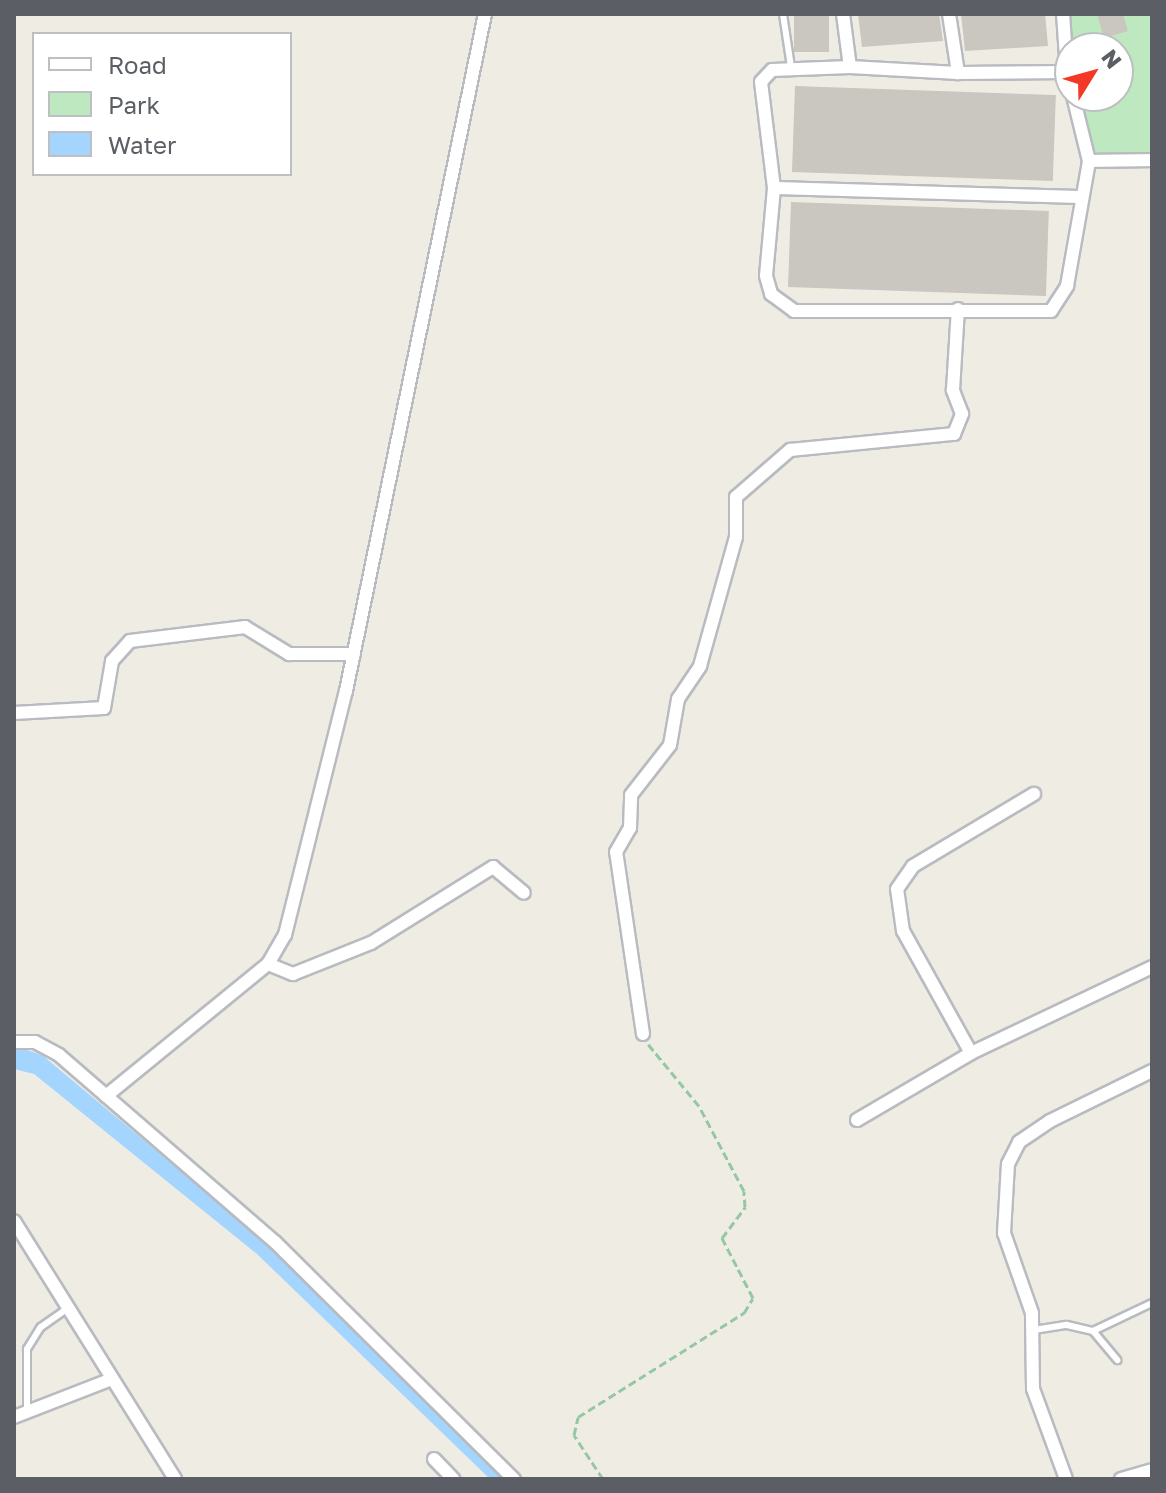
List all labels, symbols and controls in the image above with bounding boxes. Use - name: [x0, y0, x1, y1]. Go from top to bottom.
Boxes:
- legend: [32, 32, 292, 176]
- north arrow: [1054, 32, 1134, 112]
- text: N: [1096, 44, 1128, 73]
- text: Road: [108, 50, 167, 79]
- text: Park: [108, 90, 160, 119]
- text: Water: [108, 130, 176, 159]

